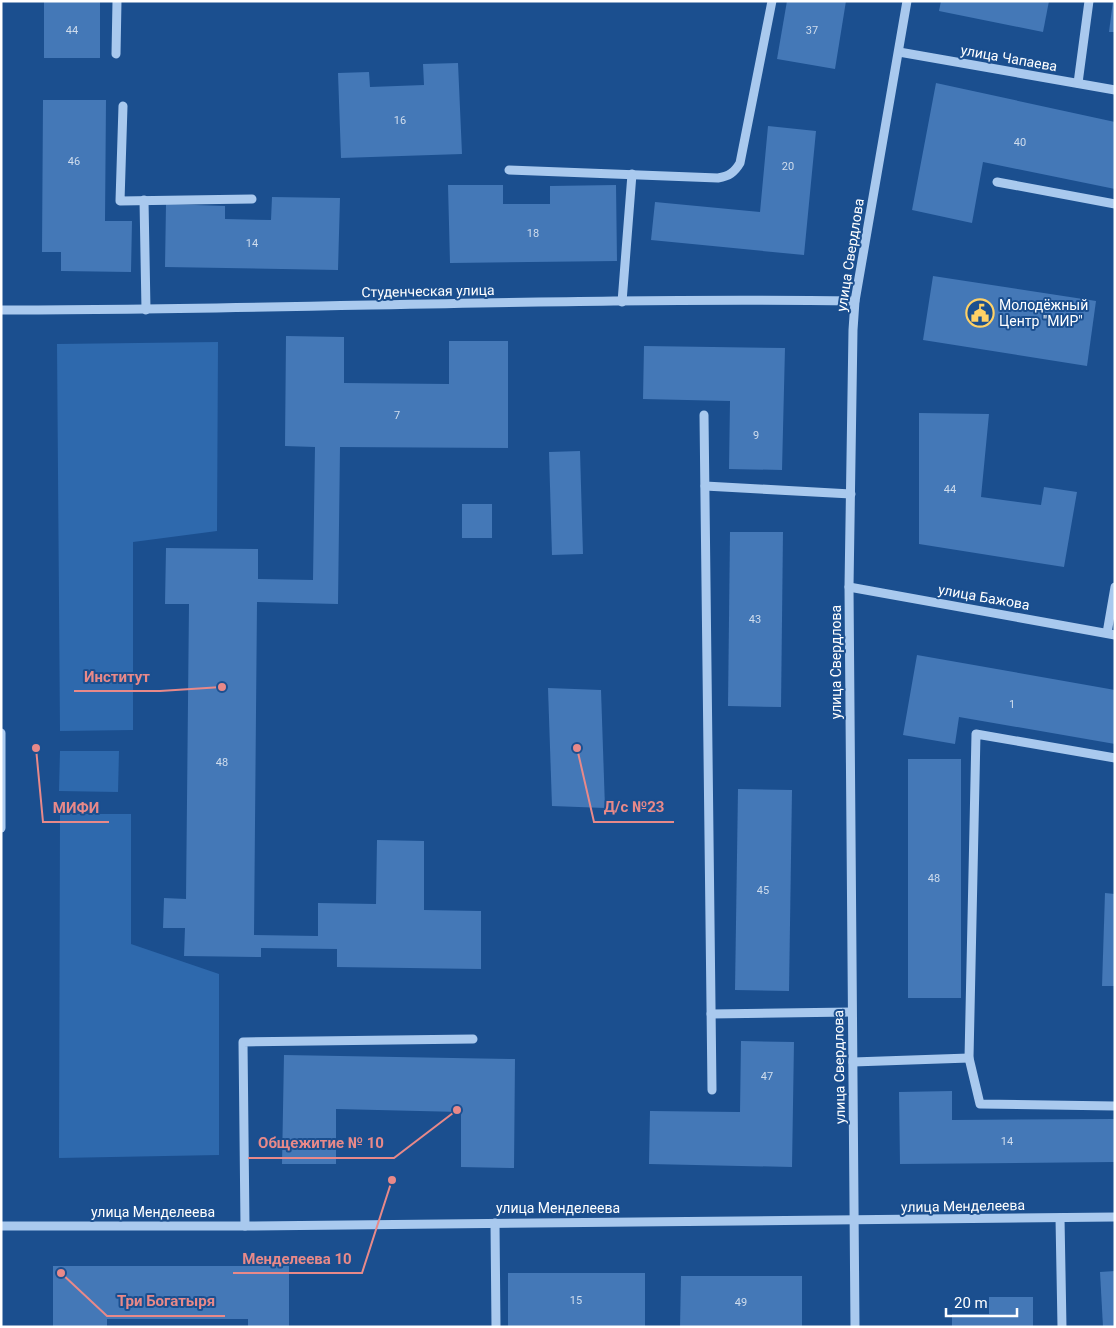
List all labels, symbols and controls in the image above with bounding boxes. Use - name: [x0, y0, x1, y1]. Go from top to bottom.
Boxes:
- house number: 44: [66, 24, 78, 37]
- house number: 37: [806, 24, 818, 37]
- street label: улица Чапаева: [959, 42, 1059, 74]
- house number: 16: [394, 114, 406, 127]
- house number: 40: [1014, 136, 1026, 149]
- house number: 46: [68, 155, 80, 168]
- house number: 20: [782, 160, 794, 173]
- street label: улица Свердлова: [833, 197, 867, 313]
- house number: 18: [527, 227, 539, 240]
- house number: 14: [246, 237, 258, 250]
- street label: Студенческая улица: [361, 282, 495, 300]
- place label: Молодёжный Центр "МИР": [999, 297, 1088, 329]
- public building icon: Молодёжный Центр "МИР": [965, 298, 995, 328]
- house number: 7: [394, 409, 400, 422]
- house number: 9: [753, 429, 759, 442]
- house number: 44: [944, 483, 956, 496]
- street label: улица Бажова: [937, 581, 1031, 613]
- street label: улица Свердлова: [828, 605, 844, 719]
- house number: 43: [749, 613, 761, 626]
- callout: Институт: [74, 661, 160, 691]
- text: Институт: [84, 668, 150, 686]
- house number: 1: [1009, 698, 1015, 711]
- house number: 48: [216, 756, 228, 769]
- callout: МИФИ: [43, 792, 109, 822]
- callout: Д/с №23: [594, 792, 674, 822]
- text: Д/с №23: [604, 798, 664, 816]
- text: МИФИ: [53, 799, 99, 817]
- house number: 48: [928, 872, 940, 885]
- house number: 45: [757, 884, 769, 897]
- street label: улица Свердлова: [830, 1010, 848, 1124]
- house number: 47: [761, 1070, 773, 1083]
- callout: Общежитие № 10: [248, 1128, 394, 1158]
- text: Общежитие № 10: [258, 1134, 384, 1152]
- house number: 14: [1001, 1135, 1013, 1148]
- street label: улица Менделеева: [901, 1197, 1025, 1215]
- street label: улица Менделеева: [496, 1200, 620, 1216]
- street label: улица Менделеева: [91, 1204, 215, 1220]
- callout: Менделеева 10: [233, 1243, 362, 1273]
- text: Менделеева 10: [242, 1250, 352, 1268]
- callout: Три Богатыря: [107, 1286, 225, 1316]
- scale bar: [946, 1286, 1017, 1318]
- text: Три Богатыря: [117, 1292, 215, 1310]
- house number: 15: [570, 1294, 582, 1307]
- text: 20 m: [954, 1294, 988, 1312]
- house number: 49: [735, 1296, 747, 1309]

